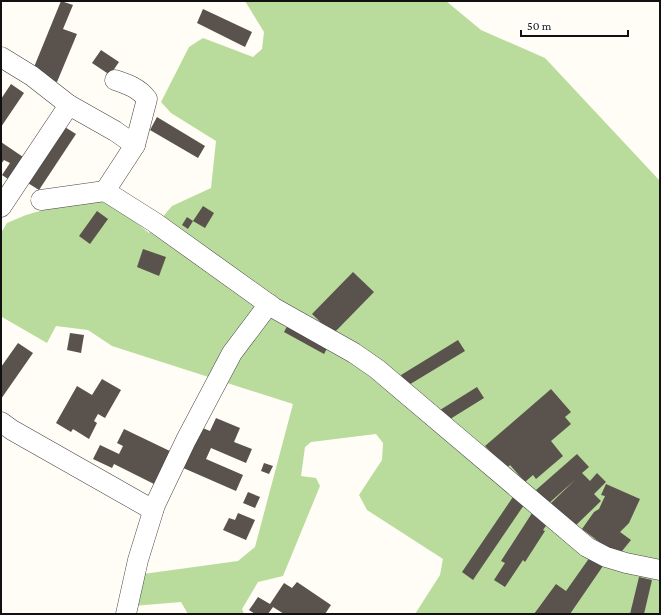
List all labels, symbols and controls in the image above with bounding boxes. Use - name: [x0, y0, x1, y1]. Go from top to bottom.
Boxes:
- scale bar: [521, 12, 628, 38]
- text: 50 m: [527, 19, 552, 33]

